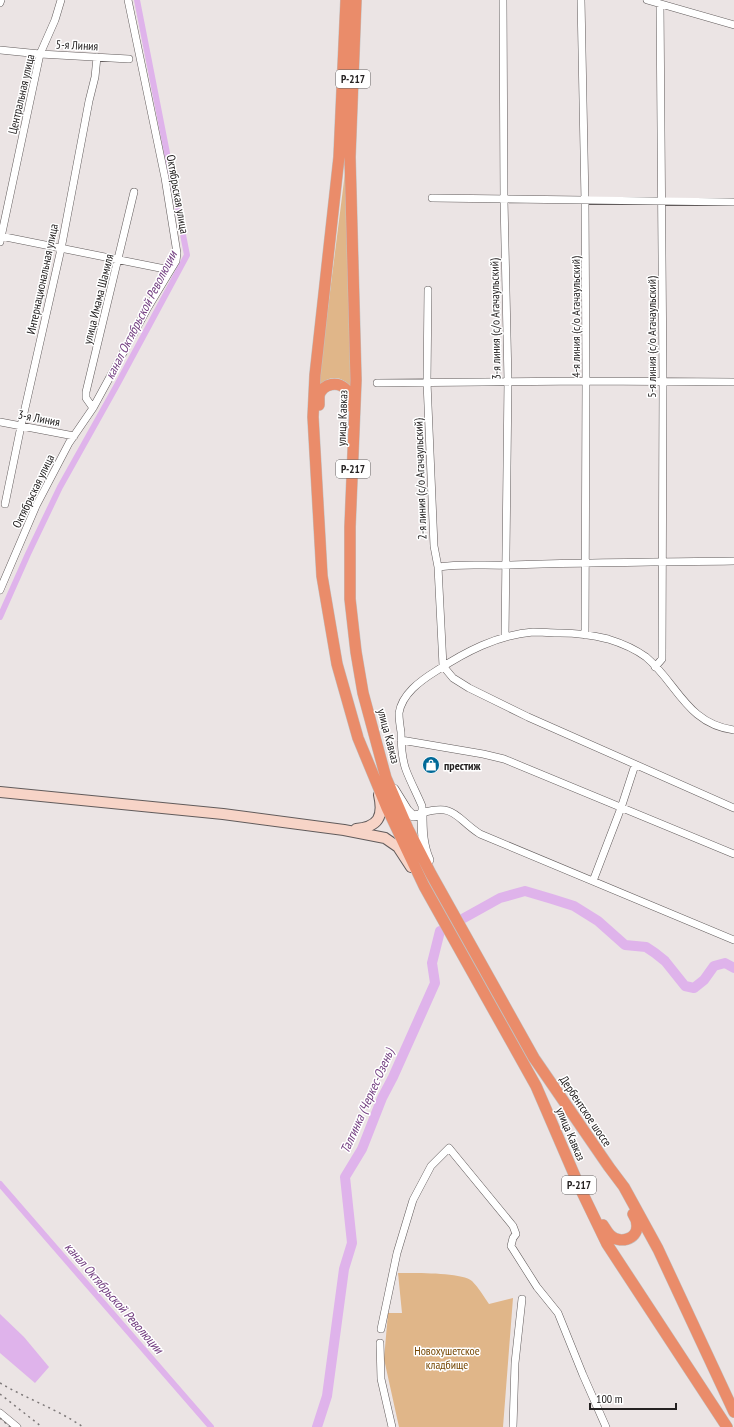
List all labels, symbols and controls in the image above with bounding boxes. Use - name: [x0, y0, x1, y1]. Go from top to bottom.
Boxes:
- street label: 5-я Линия: [55, 36, 99, 54]
- street label: Центральная улица: [5, 52, 38, 135]
- road number: Р-217: [336, 70, 370, 88]
- street label: Октябрьская улица: [164, 153, 192, 235]
- street label: Интернациональная улица: [23, 222, 61, 336]
- water label: канал Октябрьской Революции: [101, 247, 181, 382]
- street label: улица Имама Шамиля: [80, 252, 117, 346]
- street label: 4-я линия (с/о Агачаульский): [568, 256, 583, 378]
- street label: 3-я линия (с/о Агачаульский): [486, 258, 504, 380]
- street label: 5-я линия (с/о Агачаульский): [644, 276, 659, 398]
- street label: улица Кавказ: [334, 390, 350, 446]
- street label: 3-я Линия: [17, 407, 62, 429]
- street label: 2-я линия (с/о Агачаульский): [410, 418, 430, 540]
- street label: Октябрьская улица: [9, 452, 57, 530]
- road number: Р-217: [336, 460, 370, 478]
- street label: улица Кавказ: [374, 707, 404, 765]
- shop icon: престиж: [421, 755, 441, 775]
- place label: престиж: [444, 758, 482, 773]
- water label: Талгинка (Черкес-Озень): [336, 1044, 398, 1156]
- street label: Дербентское шоссе: [557, 1073, 615, 1149]
- street label: улица Кавказ: [553, 1105, 589, 1163]
- road number: Р-217: [562, 1176, 596, 1194]
- water label: канал Октябрьской Революции: [61, 1239, 168, 1358]
- park label: Новохушетское кладбище: [414, 1343, 480, 1372]
- scale bar: [590, 1385, 676, 1411]
- text: 100 m: [596, 1391, 623, 1406]

